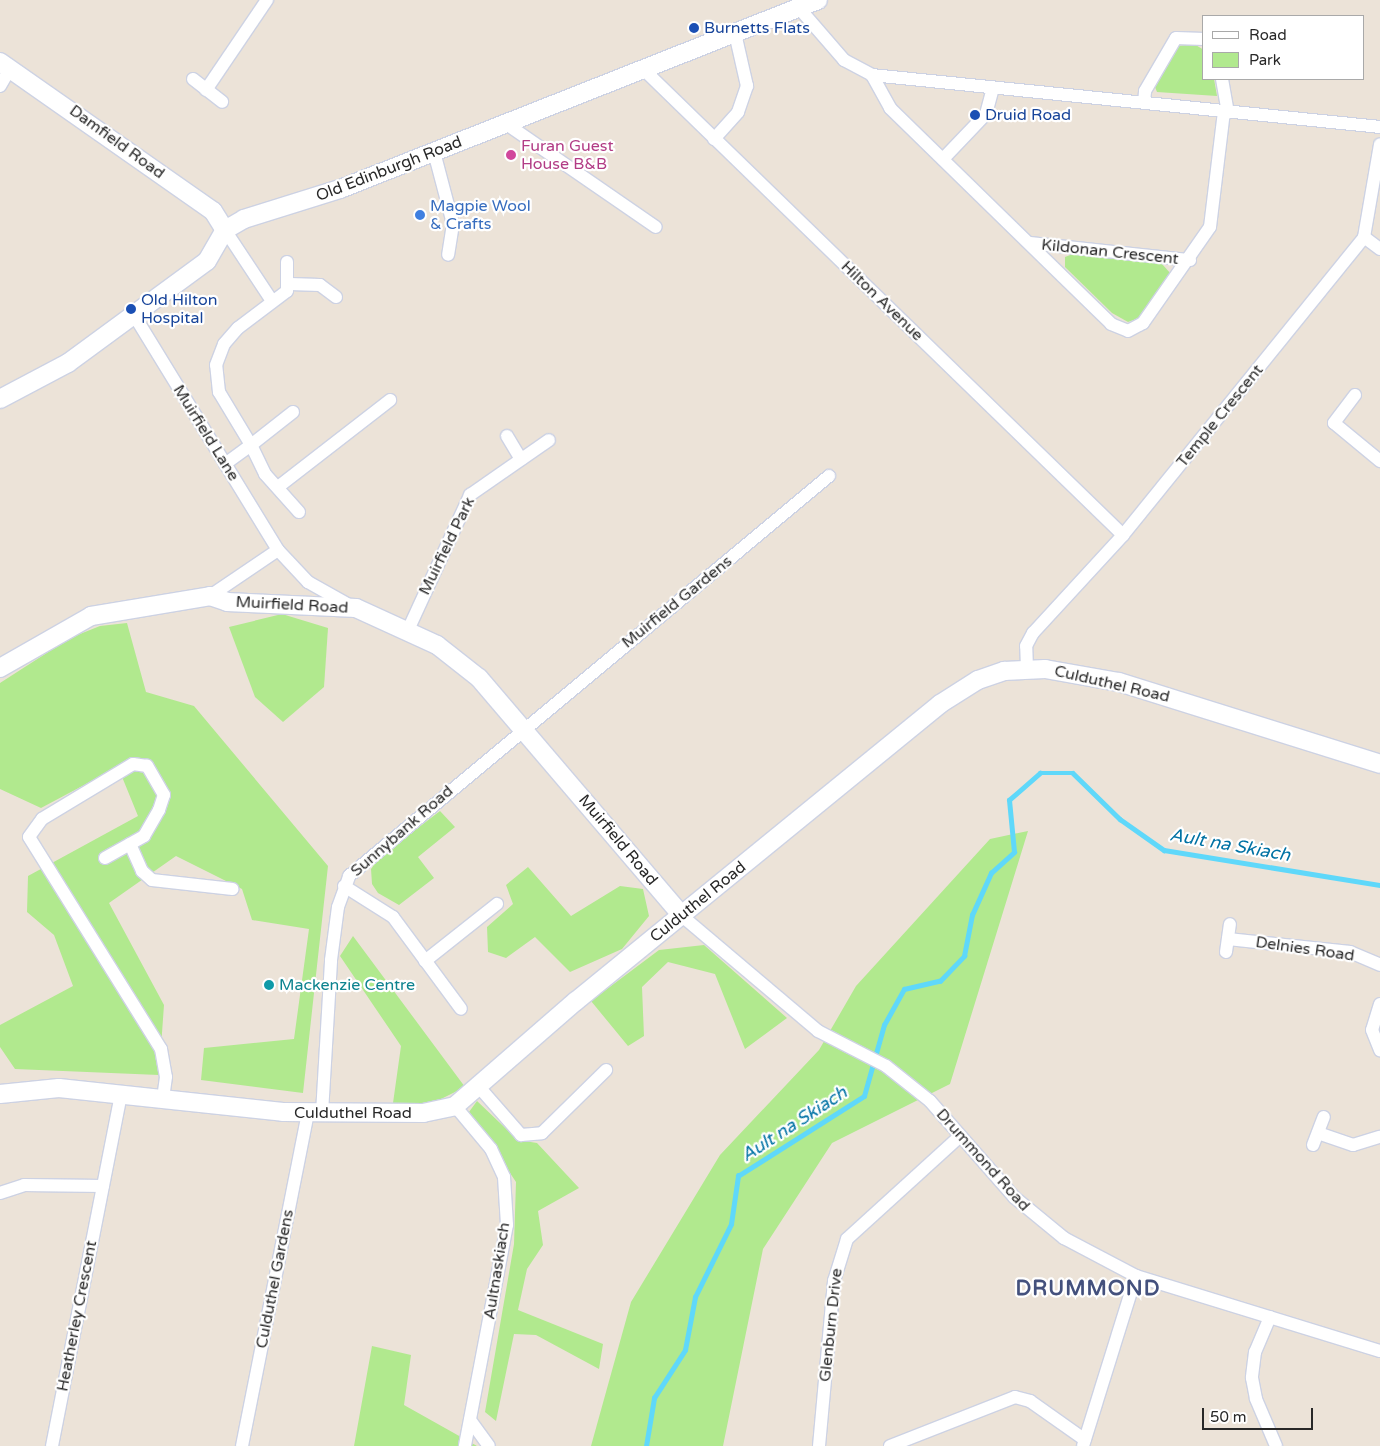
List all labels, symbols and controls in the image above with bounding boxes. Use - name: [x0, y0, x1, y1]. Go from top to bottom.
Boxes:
- legend: [1202, 15, 1365, 80]
- place label: Burnetts Flats: [704, 18, 810, 38]
- marker: Burnetts Flats: [688, 22, 700, 34]
- text: Road: [1249, 26, 1287, 44]
- text: Park: [1249, 51, 1281, 69]
- street label: Damfield Road: [66, 101, 168, 183]
- place label: Druid Road: [985, 105, 1071, 125]
- marker: Druid Road: [969, 109, 981, 121]
- street label: Old Edinburgh Road: [313, 132, 465, 206]
- place label: Furan Guest House B&B: [521, 136, 614, 174]
- marker: Furan Guest House B&B: [505, 149, 517, 161]
- place label: Magpie Wool & Crafts: [430, 196, 531, 234]
- marker: Magpie Wool & Crafts: [414, 209, 426, 221]
- street label: Kildonan Crescent: [1040, 235, 1180, 269]
- street label: Hilton Avenue: [837, 257, 927, 345]
- place label: Old Hilton Hospital: [141, 290, 217, 328]
- marker: Old Hilton Hospital: [125, 303, 137, 315]
- street label: Temple Crescent: [1173, 361, 1267, 471]
- street label: Muirfield Lane: [169, 381, 243, 485]
- street label: Muirfield Park: [415, 494, 479, 598]
- street label: Muirfield Gardens: [618, 552, 736, 652]
- street label: Muirfield Road: [235, 592, 349, 618]
- street label: Culduthel Road: [1052, 661, 1172, 707]
- street label: Sunnybank Road: [347, 781, 457, 881]
- street label: Muirfield Road: [574, 791, 662, 889]
- water label: Ault na Skiach: [1168, 824, 1292, 866]
- street label: Culduthel Road: [646, 857, 750, 947]
- street label: Delnies Road: [1254, 933, 1356, 965]
- place label: Mackenzie Centre: [279, 975, 415, 995]
- marker: Mackenzie Centre: [263, 979, 275, 991]
- water label: Ault na Skiach: [737, 1082, 851, 1166]
- street label: Culduthel Road: [294, 1103, 412, 1123]
- street label: Drummond Road: [932, 1105, 1034, 1215]
- street label: Culduthel Gardens: [252, 1208, 298, 1350]
- street label: Aultnaskiach: [480, 1221, 514, 1321]
- street label: Heatherley Crescent: [53, 1239, 101, 1393]
- street label: Glenburn Drive: [815, 1267, 847, 1383]
- district label: DRUMMOND: [1015, 1276, 1161, 1302]
- scale bar: [1205, 1398, 1316, 1430]
- text: 50 m: [1210, 1408, 1247, 1426]

